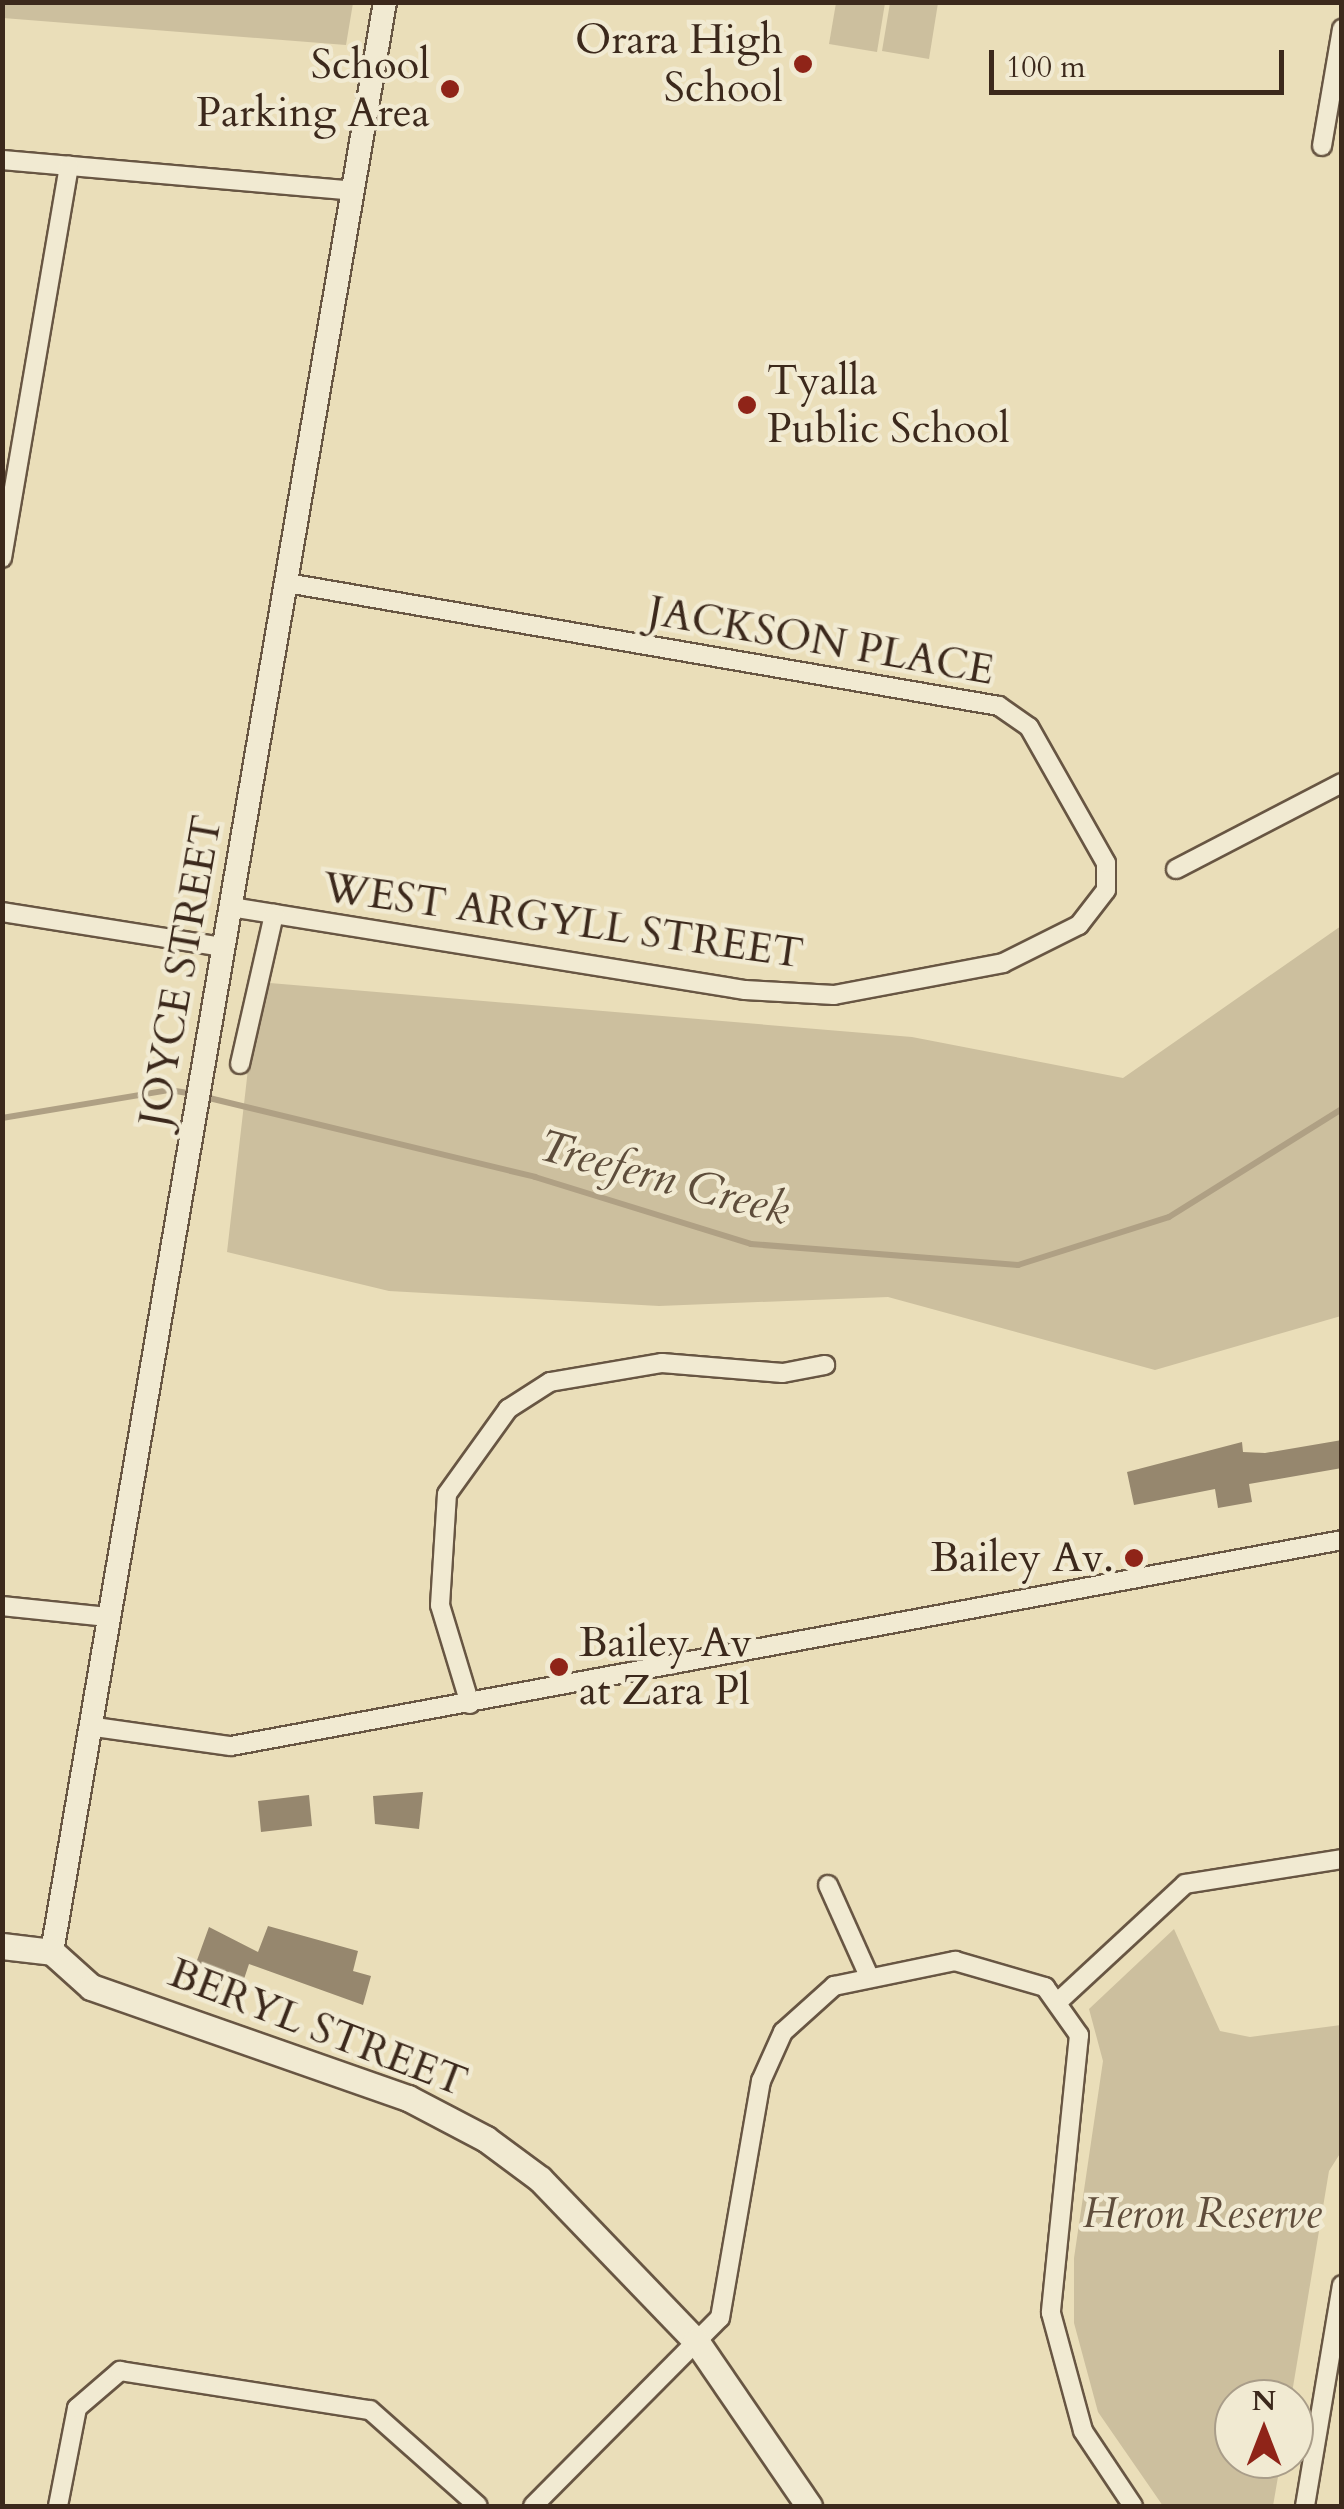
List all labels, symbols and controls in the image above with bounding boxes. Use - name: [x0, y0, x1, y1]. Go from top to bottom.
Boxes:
- place label: Orara High School: [575, 15, 783, 114]
- scale bar: [994, 30, 1289, 92]
- place label: School Parking Area: [196, 40, 430, 138]
- text: 100 m: [1006, 47, 1086, 88]
- marker: Orara High School: [792, 53, 814, 75]
- marker: School Parking Area: [439, 78, 461, 100]
- place label: Tyalla Public School: [767, 356, 1010, 454]
- marker: Tyalla Public School: [736, 394, 758, 416]
- street label: JACKSON PLACE: [644, 586, 998, 696]
- street label: JOYCE STREET: [129, 812, 233, 1130]
- street label: WEST ARGYLL STREET: [320, 862, 806, 980]
- water label: Treefern Creek: [533, 1119, 795, 1237]
- place label: Bailey Av.: [930, 1533, 1114, 1583]
- marker: Bailey Av.: [1123, 1547, 1145, 1569]
- place label: Bailey Av at Zara Pl: [579, 1618, 752, 1716]
- marker: Bailey Av at Zara Pl: [548, 1656, 570, 1678]
- street label: BERYL STREET: [162, 1948, 474, 2108]
- park label: Heron Reserve: [1082, 2189, 1322, 2239]
- north arrow: [1214, 2379, 1314, 2479]
- text: N: [1252, 2382, 1276, 2420]

